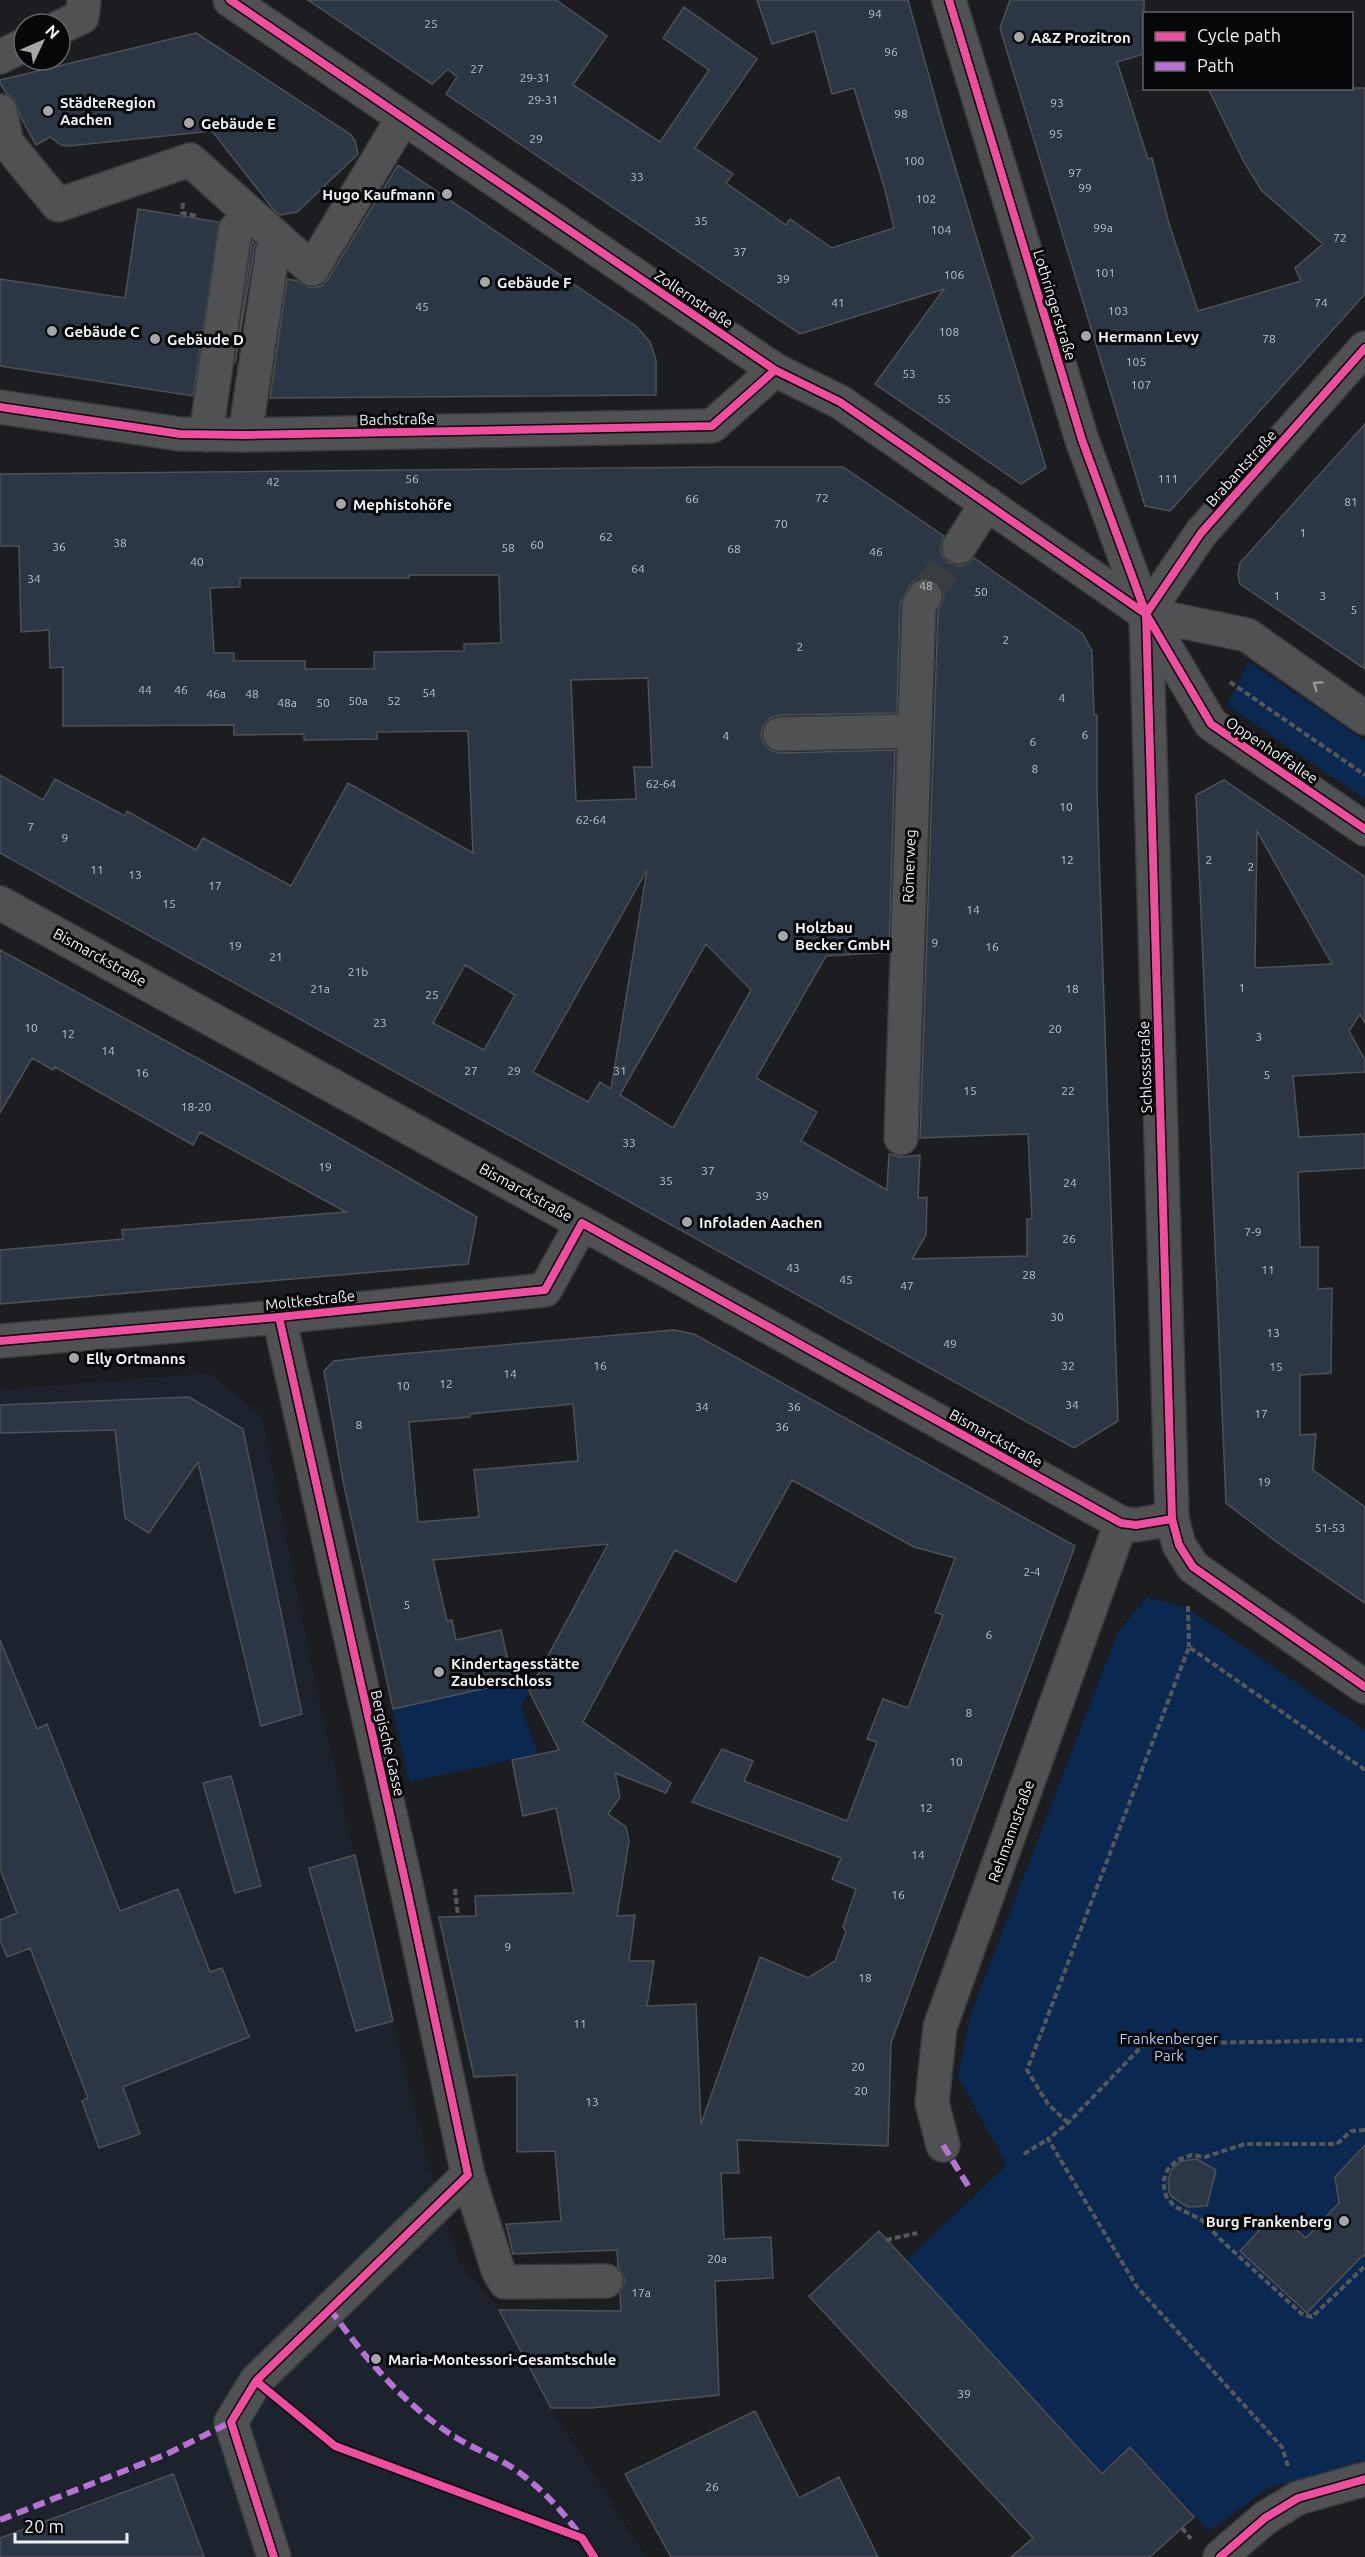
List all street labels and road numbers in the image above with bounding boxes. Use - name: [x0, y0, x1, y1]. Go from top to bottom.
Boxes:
- street label: Lothringerstraße: [1030, 248, 1080, 362]
- street label: Zollernstraße: [652, 267, 736, 331]
- street label: Bachstraße: [359, 410, 435, 428]
- street label: Brabantstraße: [1202, 426, 1280, 510]
- street label: Oppenhoffallee: [1223, 713, 1321, 787]
- street label: Römerweg: [899, 829, 919, 903]
- street label: Bismarckstraße: [51, 924, 149, 990]
- street label: Schlossstraße: [1135, 1021, 1155, 1113]
- street label: Bismarckstraße: [477, 1159, 575, 1225]
- street label: Moltkestraße: [264, 1287, 356, 1313]
- street label: Bismarckstraße: [947, 1405, 1045, 1471]
- street label: Bergische Gasse: [368, 1688, 408, 1798]
- street label: Rehmannstraße: [985, 1778, 1037, 1884]

